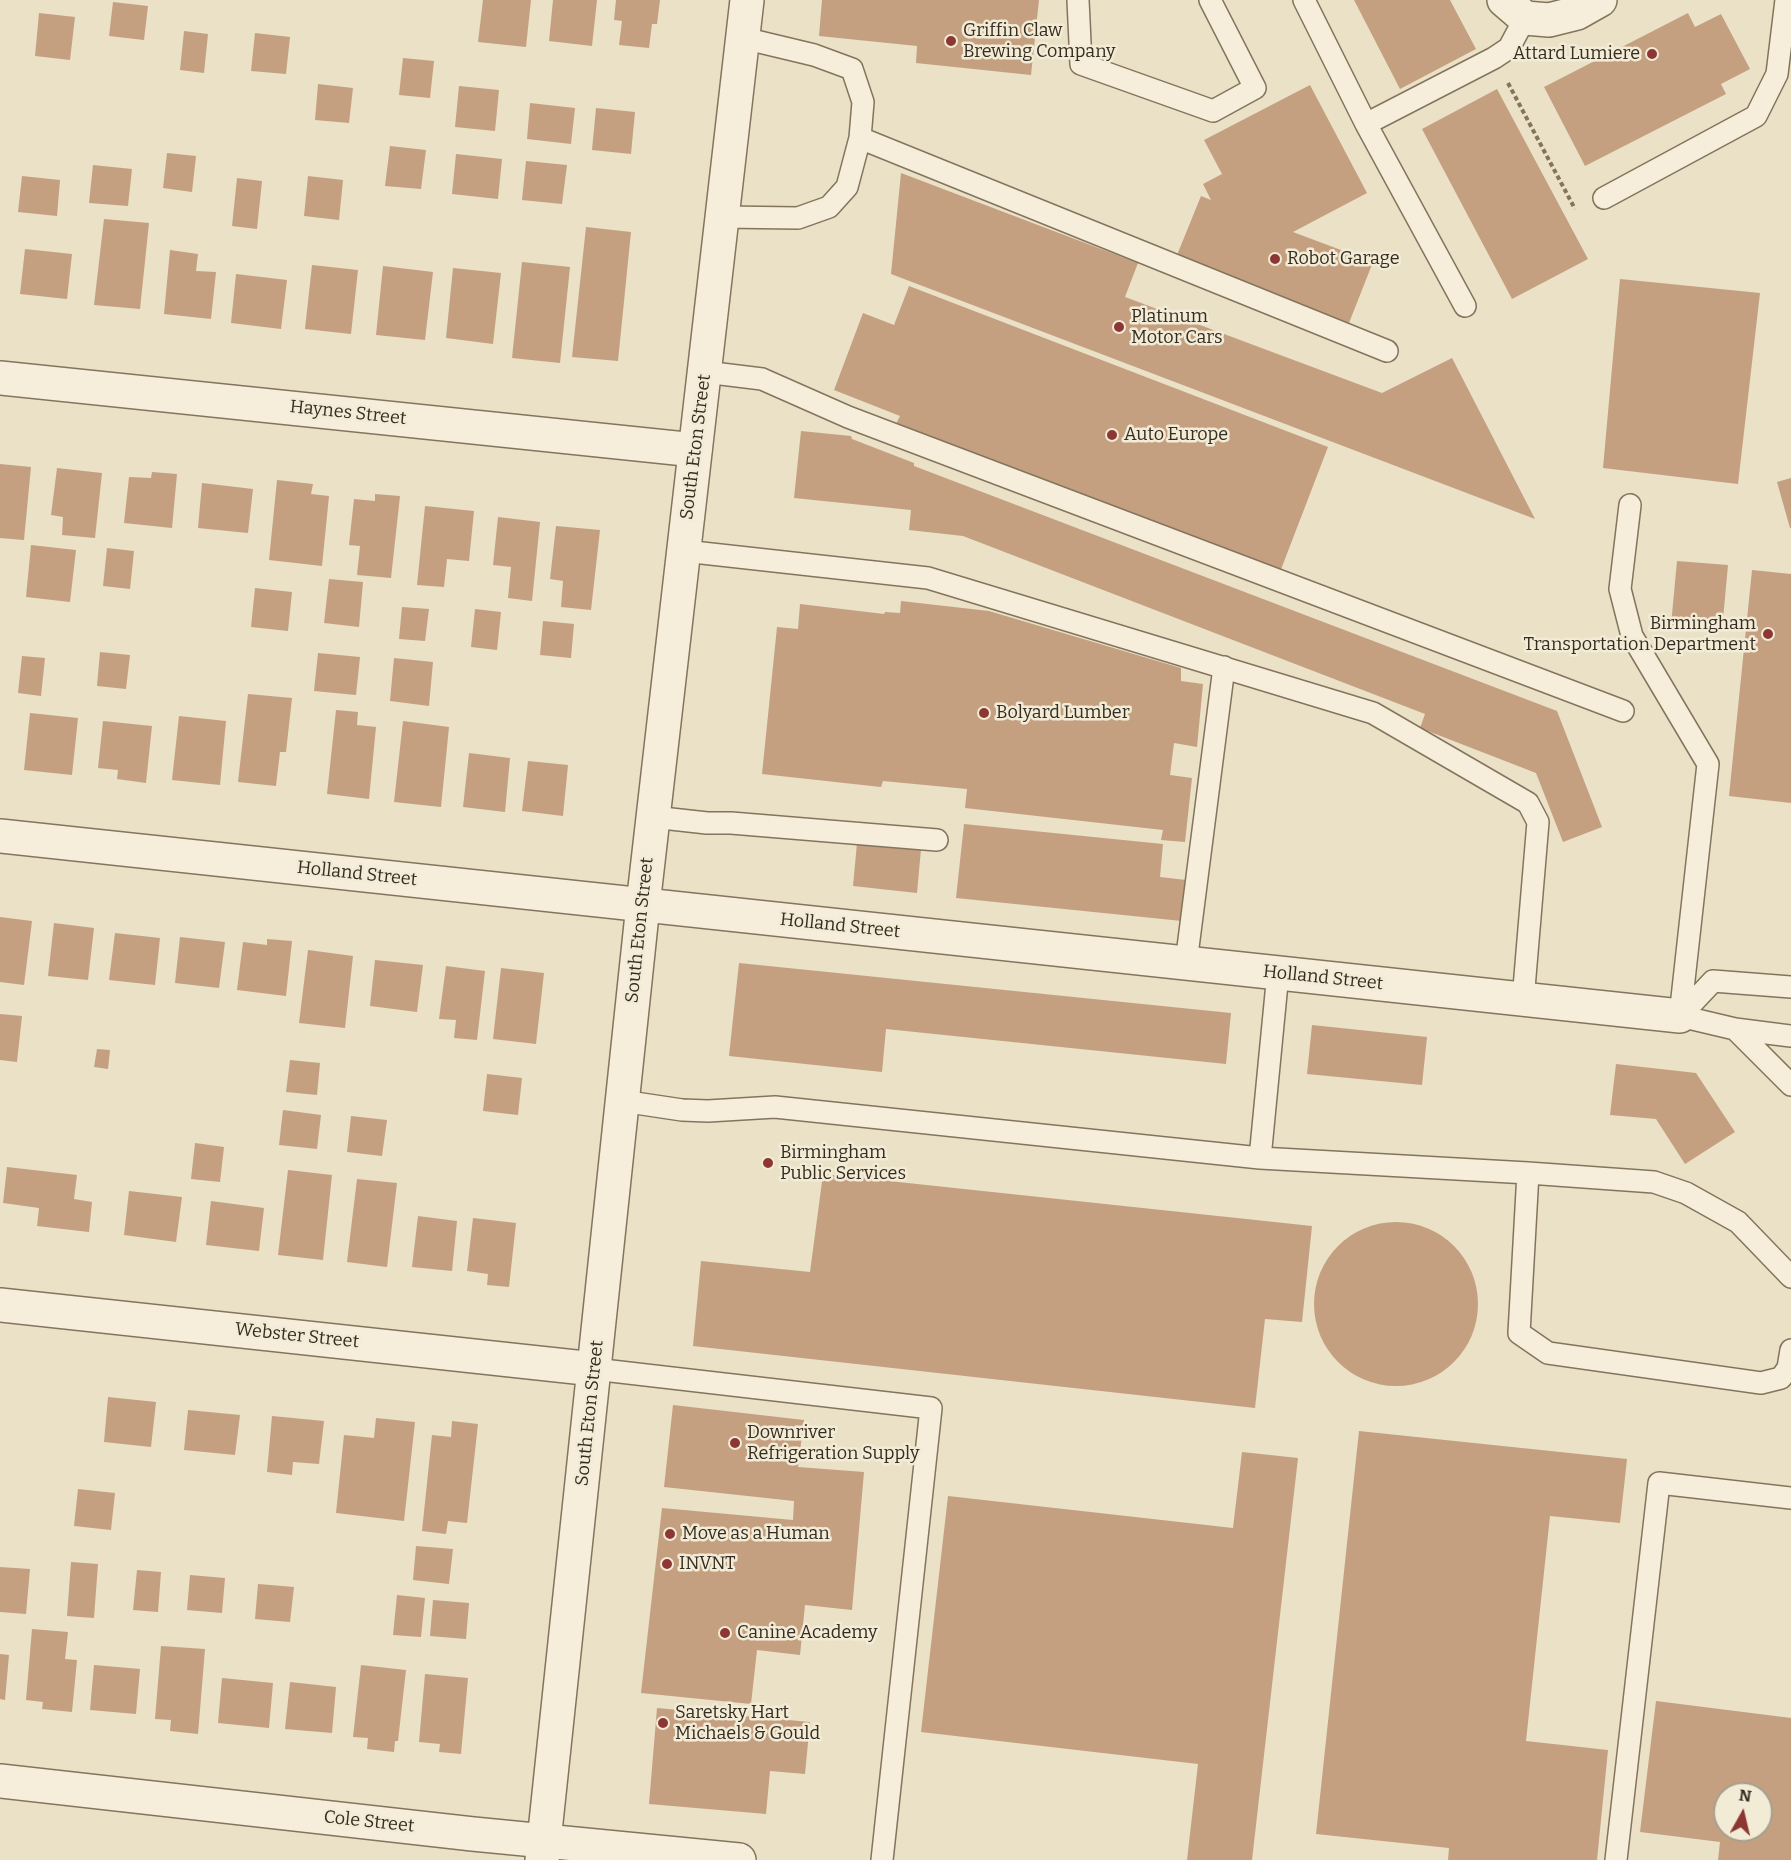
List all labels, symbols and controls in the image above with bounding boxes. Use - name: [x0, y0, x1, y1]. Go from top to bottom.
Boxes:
- place label: Griffin Claw Brewing Company: [963, 20, 1116, 63]
- marker: Griffin Claw Brewing Company: [944, 34, 958, 48]
- place label: Attard Lumiere: [1513, 43, 1640, 65]
- marker: Attard Lumiere: [1645, 47, 1659, 61]
- place label: Robot Garage: [1287, 248, 1399, 270]
- marker: Robot Garage: [1268, 252, 1282, 266]
- place label: Platinum Motor Cars: [1131, 306, 1223, 348]
- marker: Platinum Motor Cars: [1112, 320, 1126, 334]
- street label: South Eton Street: [676, 373, 716, 521]
- street label: Haynes Street: [289, 396, 407, 430]
- place label: Auto Europe: [1124, 424, 1228, 446]
- marker: Auto Europe: [1105, 428, 1119, 442]
- place label: Birmingham Transportation Department: [1524, 613, 1756, 656]
- marker: Birmingham Transportation Department: [1761, 627, 1775, 641]
- place label: Bolyard Lumber: [996, 702, 1130, 724]
- marker: Bolyard Lumber: [977, 706, 991, 720]
- street label: South Eton Street: [622, 856, 658, 1004]
- street label: Holland Street: [296, 857, 418, 891]
- street label: Holland Street: [779, 909, 901, 943]
- street label: Holland Street: [1262, 961, 1384, 995]
- place label: Birmingham Public Services: [780, 1142, 906, 1184]
- marker: Birmingham Public Services: [761, 1156, 775, 1170]
- street label: Webster Street: [234, 1319, 360, 1353]
- street label: South Eton Street: [572, 1339, 608, 1487]
- place label: Downriver Refrigeration Supply: [747, 1422, 920, 1464]
- marker: Downriver Refrigeration Supply: [728, 1436, 742, 1450]
- place label: Move as a Human: [682, 1523, 830, 1545]
- marker: Move as a Human: [663, 1527, 677, 1541]
- place label: INVNT: [679, 1553, 736, 1575]
- marker: INVNT: [660, 1557, 674, 1571]
- place label: Canine Academy: [737, 1622, 878, 1644]
- marker: Canine Academy: [718, 1626, 732, 1640]
- place label: Saretsky Hart Michaels & Gould: [675, 1702, 820, 1744]
- marker: Saretsky Hart Michaels & Gould: [656, 1716, 670, 1730]
- north arrow: [1713, 1782, 1773, 1842]
- text: N: [1738, 1785, 1753, 1806]
- street label: Cole Street: [323, 1807, 415, 1837]

